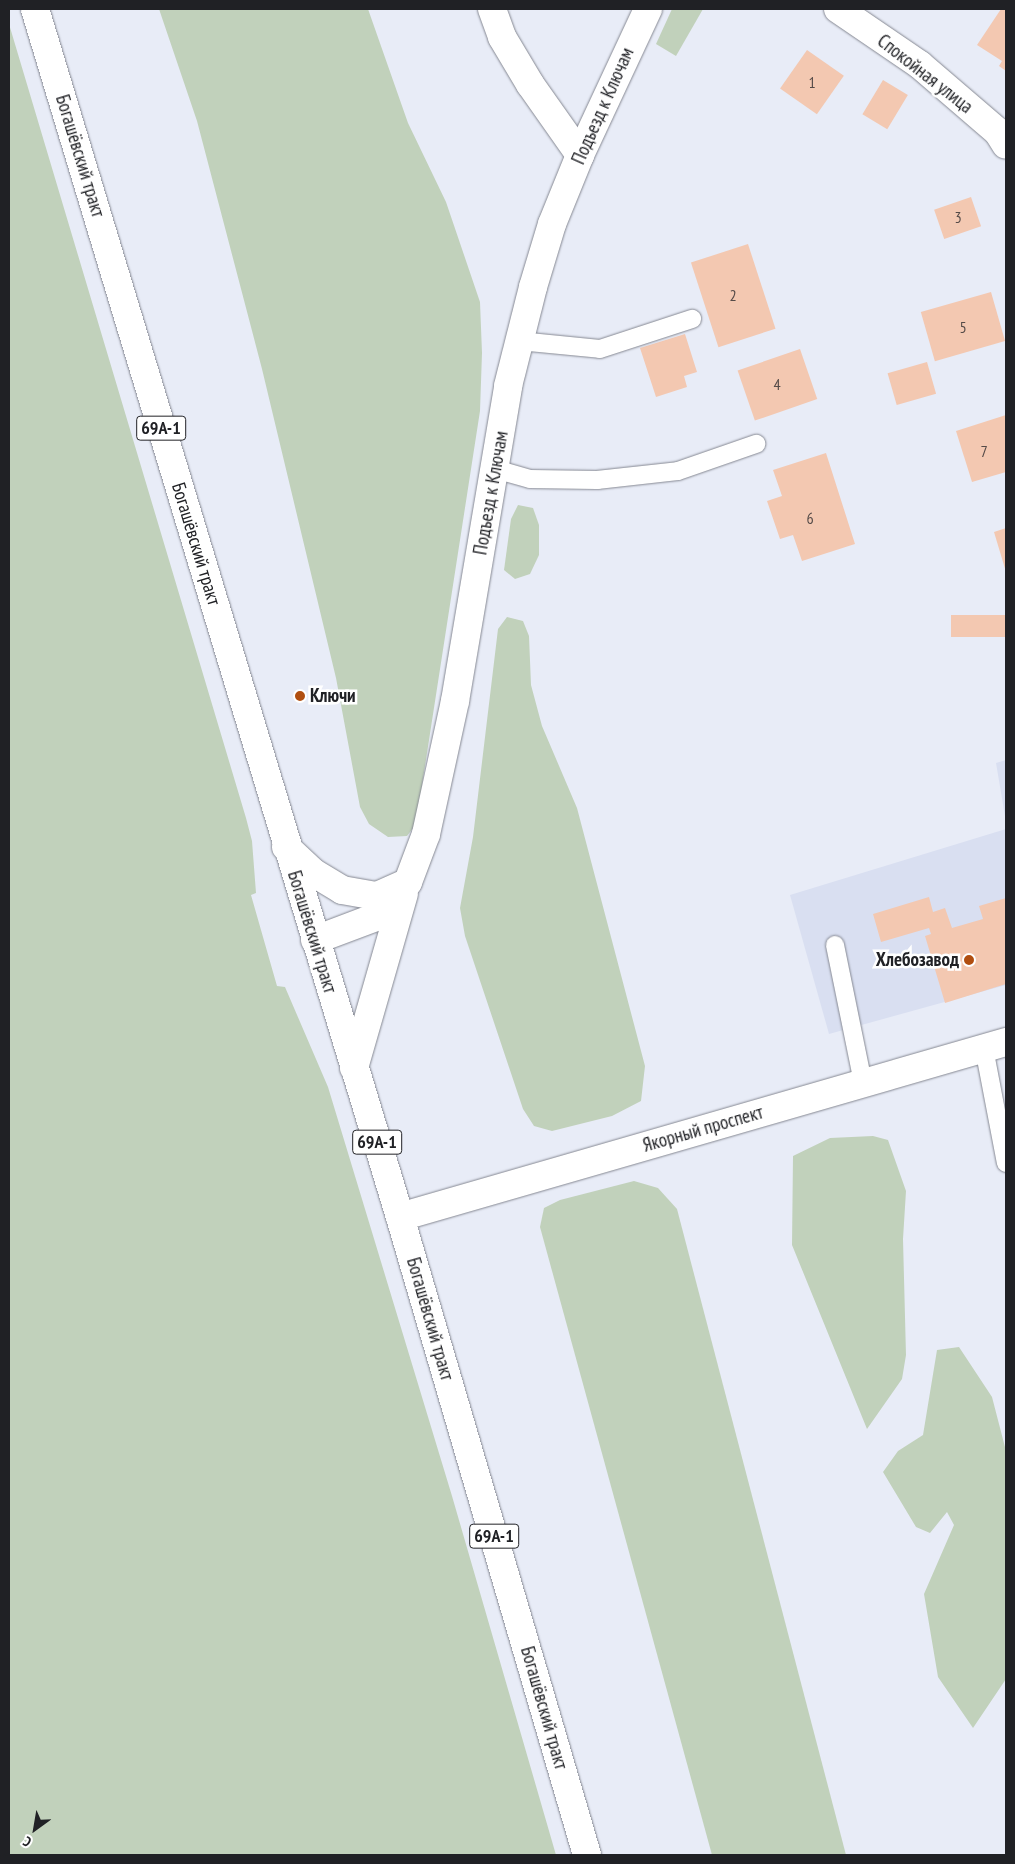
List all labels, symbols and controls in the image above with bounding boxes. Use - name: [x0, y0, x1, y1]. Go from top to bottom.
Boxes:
- street label: Спокойная улица: [873, 30, 977, 118]
- street label: Подъезд к Ключам: [567, 44, 639, 168]
- house number: 1: [808, 72, 816, 92]
- street label: Богашёвский тракт: [51, 92, 109, 220]
- house number: 3: [954, 207, 962, 227]
- house number: 2: [729, 285, 737, 305]
- house number: 5: [959, 317, 967, 337]
- house number: 4: [773, 374, 781, 394]
- road number: 69А-1: [136, 412, 186, 443]
- street label: Подъезд к Ключам: [469, 429, 513, 557]
- house number: 7: [980, 441, 988, 461]
- street label: Богашёвский тракт: [167, 480, 225, 608]
- house number: 6: [806, 508, 814, 528]
- place label: Ключи: [310, 685, 356, 707]
- marker: Ключи: [294, 690, 306, 702]
- street label: Богашёвский тракт: [283, 868, 341, 996]
- place label: Хлебозавод: [876, 949, 959, 971]
- marker: Хлебозавод: [963, 954, 975, 966]
- street label: Якорный проспект: [640, 1101, 766, 1157]
- road number: 69А-1: [352, 1126, 402, 1158]
- street label: Богашёвский тракт: [402, 1255, 458, 1383]
- road number: 69А-1: [469, 1520, 519, 1552]
- street label: Богашёвский тракт: [516, 1644, 572, 1772]
- north arrow: [10, 1804, 60, 1854]
- text: С: [20, 1832, 35, 1851]

